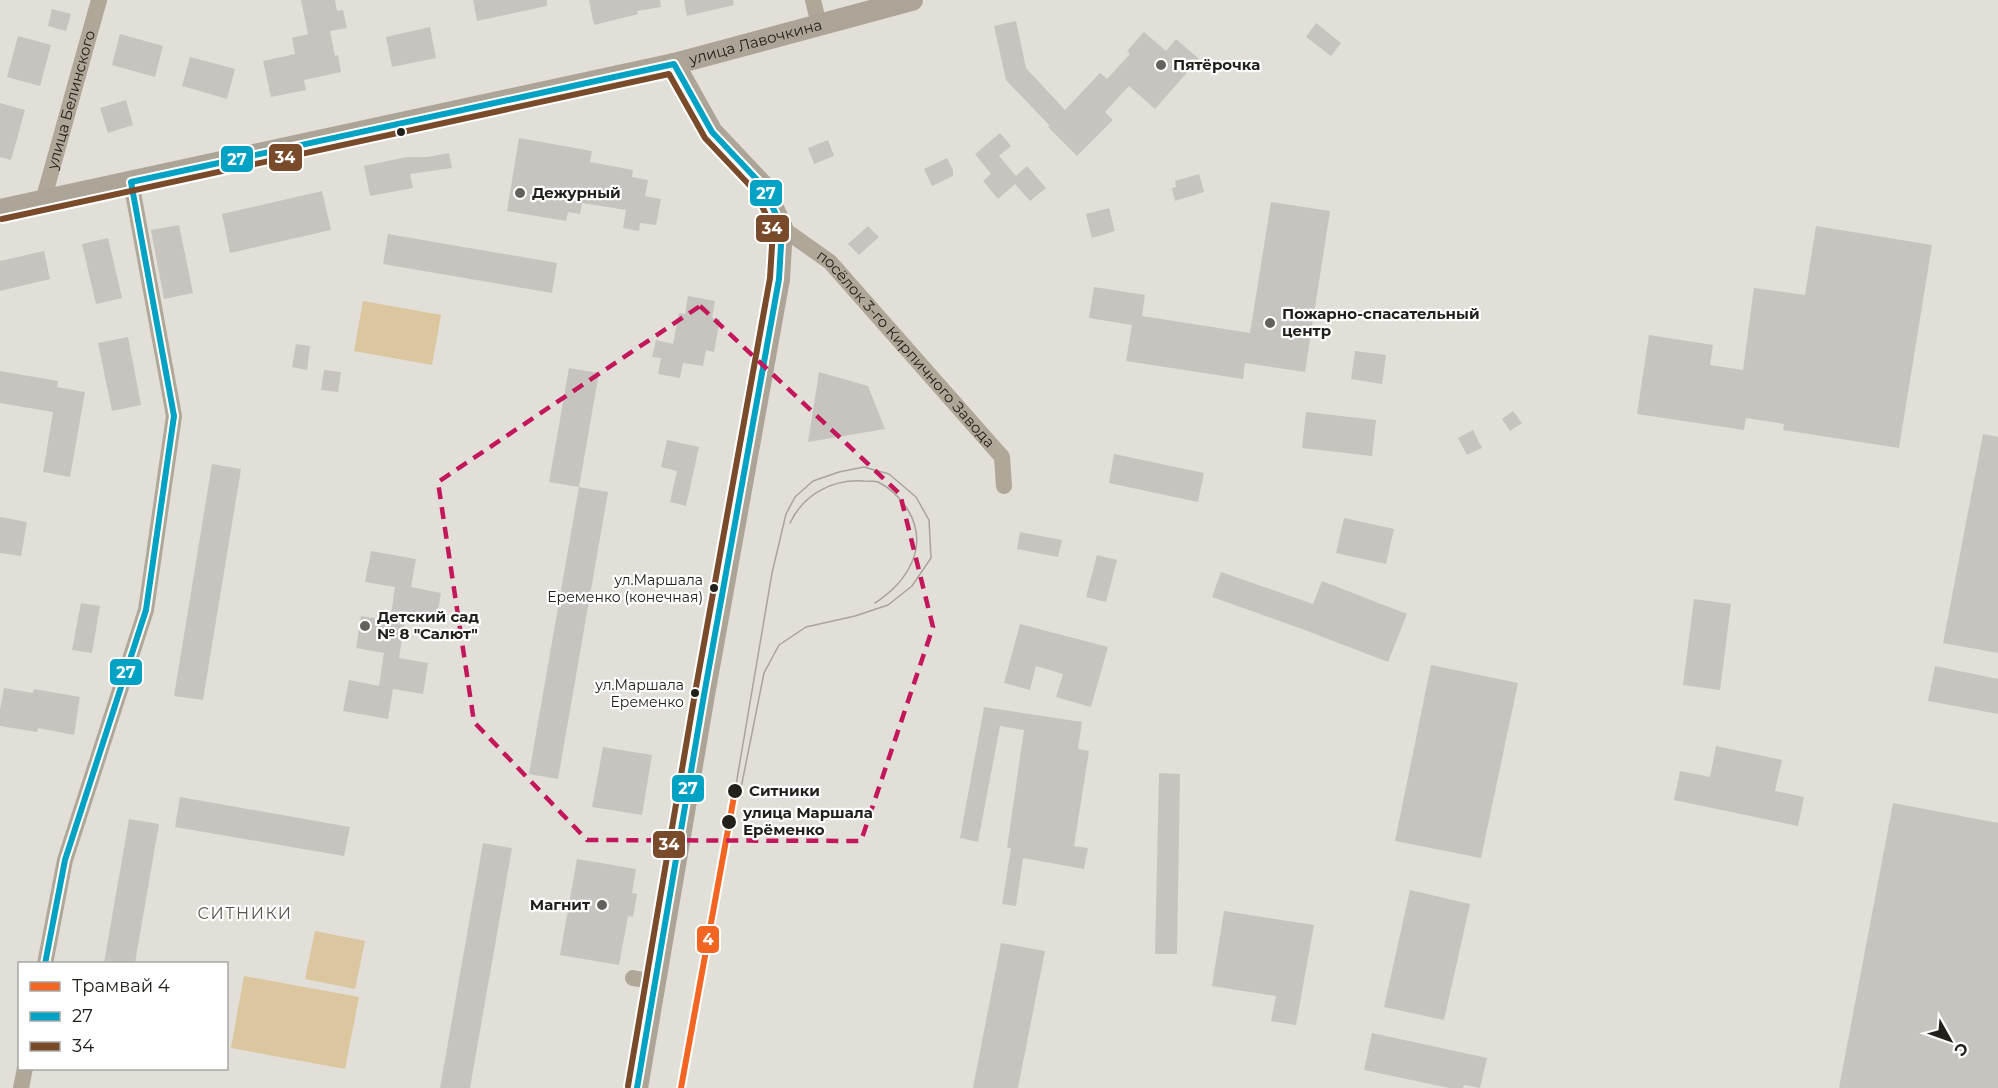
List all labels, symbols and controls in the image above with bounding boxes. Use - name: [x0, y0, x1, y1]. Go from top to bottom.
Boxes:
- street label: улица Лавочкина: [686, 15, 824, 69]
- street label: улица Белинского: [42, 28, 99, 172]
- place label: Пятёрочка: [1173, 55, 1260, 74]
- marker: Пятёрочка: [1154, 58, 1168, 72]
- unlabelled marker: [395, 126, 407, 138]
- line badge: 34: [268, 143, 303, 172]
- line badge: 27: [220, 145, 254, 173]
- text: 34: [274, 148, 295, 167]
- text: 27: [227, 150, 247, 169]
- line badge: 27: [749, 179, 783, 207]
- place label: Дежурный: [532, 183, 621, 202]
- text: 27: [756, 184, 776, 203]
- marker: Дежурный: [513, 186, 527, 200]
- line badge: 34: [755, 214, 790, 243]
- text: 34: [761, 219, 782, 238]
- street label: посёлок 3-го Кирпичного Завода: [813, 246, 999, 451]
- place label: Пожарно-спасательный центр: [1282, 304, 1480, 340]
- marker: Пожарно-спасательный центр: [1263, 316, 1277, 330]
- place label: ул.Маршала Еременко (конечная): [547, 571, 703, 606]
- marker: ул.Маршала Еременко (конечная): [708, 582, 720, 594]
- place label: Детский сад № 8 "Салют": [377, 607, 479, 643]
- marker: Детский сад № 8 "Салют": [358, 619, 372, 633]
- line badge: 27: [109, 658, 143, 686]
- text: 27: [116, 663, 136, 682]
- place label: ул.Маршала Еременко: [594, 676, 684, 711]
- marker: ул.Маршала Еременко: [689, 687, 701, 699]
- line badge: 27: [671, 774, 705, 803]
- text: 27: [678, 779, 698, 798]
- place label: Ситники: [749, 781, 820, 800]
- marker: Ситники: [726, 782, 744, 800]
- place label: улица Маршала Ерёменко: [742, 803, 873, 839]
- marker: улица Маршала Ерёменко: [720, 813, 738, 831]
- line badge: 34: [652, 830, 686, 859]
- text: 34: [658, 835, 679, 854]
- place label: Магнит: [530, 895, 590, 914]
- marker: Магнит: [595, 898, 609, 912]
- district label: СИТНИКИ: [198, 904, 292, 923]
- line badge: 4: [696, 925, 720, 954]
- text: 4: [702, 930, 714, 949]
- legend: [18, 962, 228, 1070]
- text: Трамвай 4: [72, 975, 170, 997]
- text: 27: [72, 1005, 93, 1027]
- north arrow: [1920, 1010, 1980, 1070]
- text: 34: [72, 1035, 94, 1057]
- text: С: [1950, 1039, 1972, 1060]

